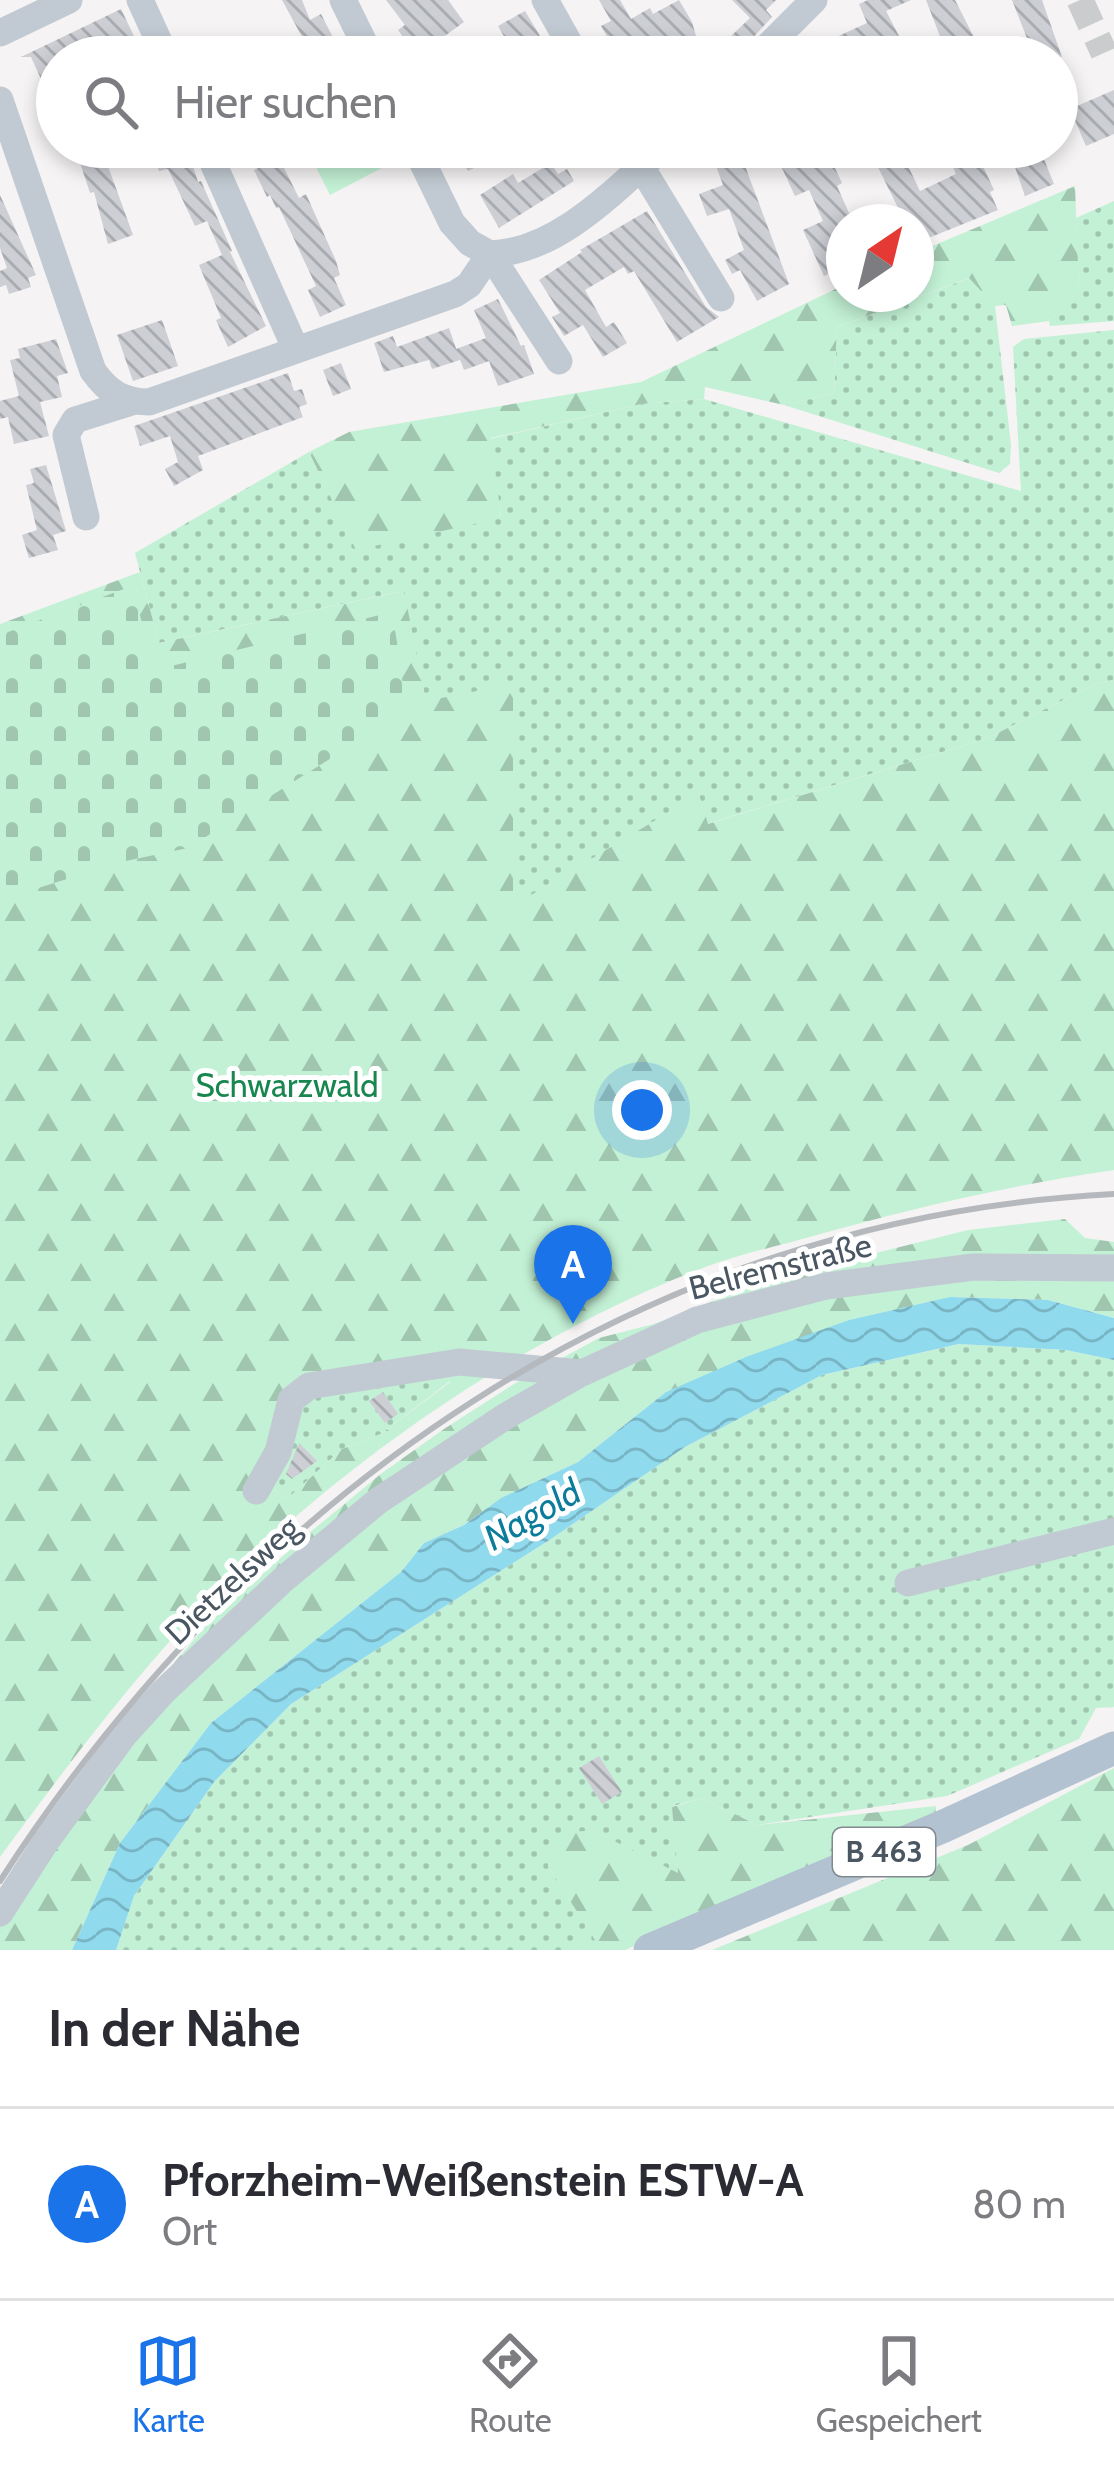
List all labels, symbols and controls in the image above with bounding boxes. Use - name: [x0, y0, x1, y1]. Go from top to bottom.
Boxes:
- search box: [36, 36, 1078, 168]
- icon: search: [78, 69, 144, 135]
- text: Hier suchen: [174, 75, 398, 129]
- north arrow: [826, 204, 934, 312]
- park label: Schwarzwald: [195, 1065, 379, 1105]
- your location: [612, 1080, 672, 1140]
- street label: Belremstraße: [685, 1224, 875, 1308]
- pin: A: [534, 1225, 612, 1324]
- water label: Nagold: [476, 1468, 589, 1559]
- street label: Dietzelsweg: [156, 1507, 308, 1652]
- road number: B 463: [833, 1828, 935, 1876]
- text: In der Nähe: [48, 1997, 301, 2059]
- text: Pforzheim-Weißenstein ESTW-A: [162, 2153, 804, 2207]
- text: A: [75, 2180, 99, 2228]
- text: 80 m: [972, 2180, 1066, 2228]
- text: Ort: [162, 2207, 217, 2255]
- tab: Karte: [132, 2328, 205, 2440]
- tab: Route: [469, 2328, 552, 2440]
- tab: Gespeichert: [816, 2328, 982, 2440]

